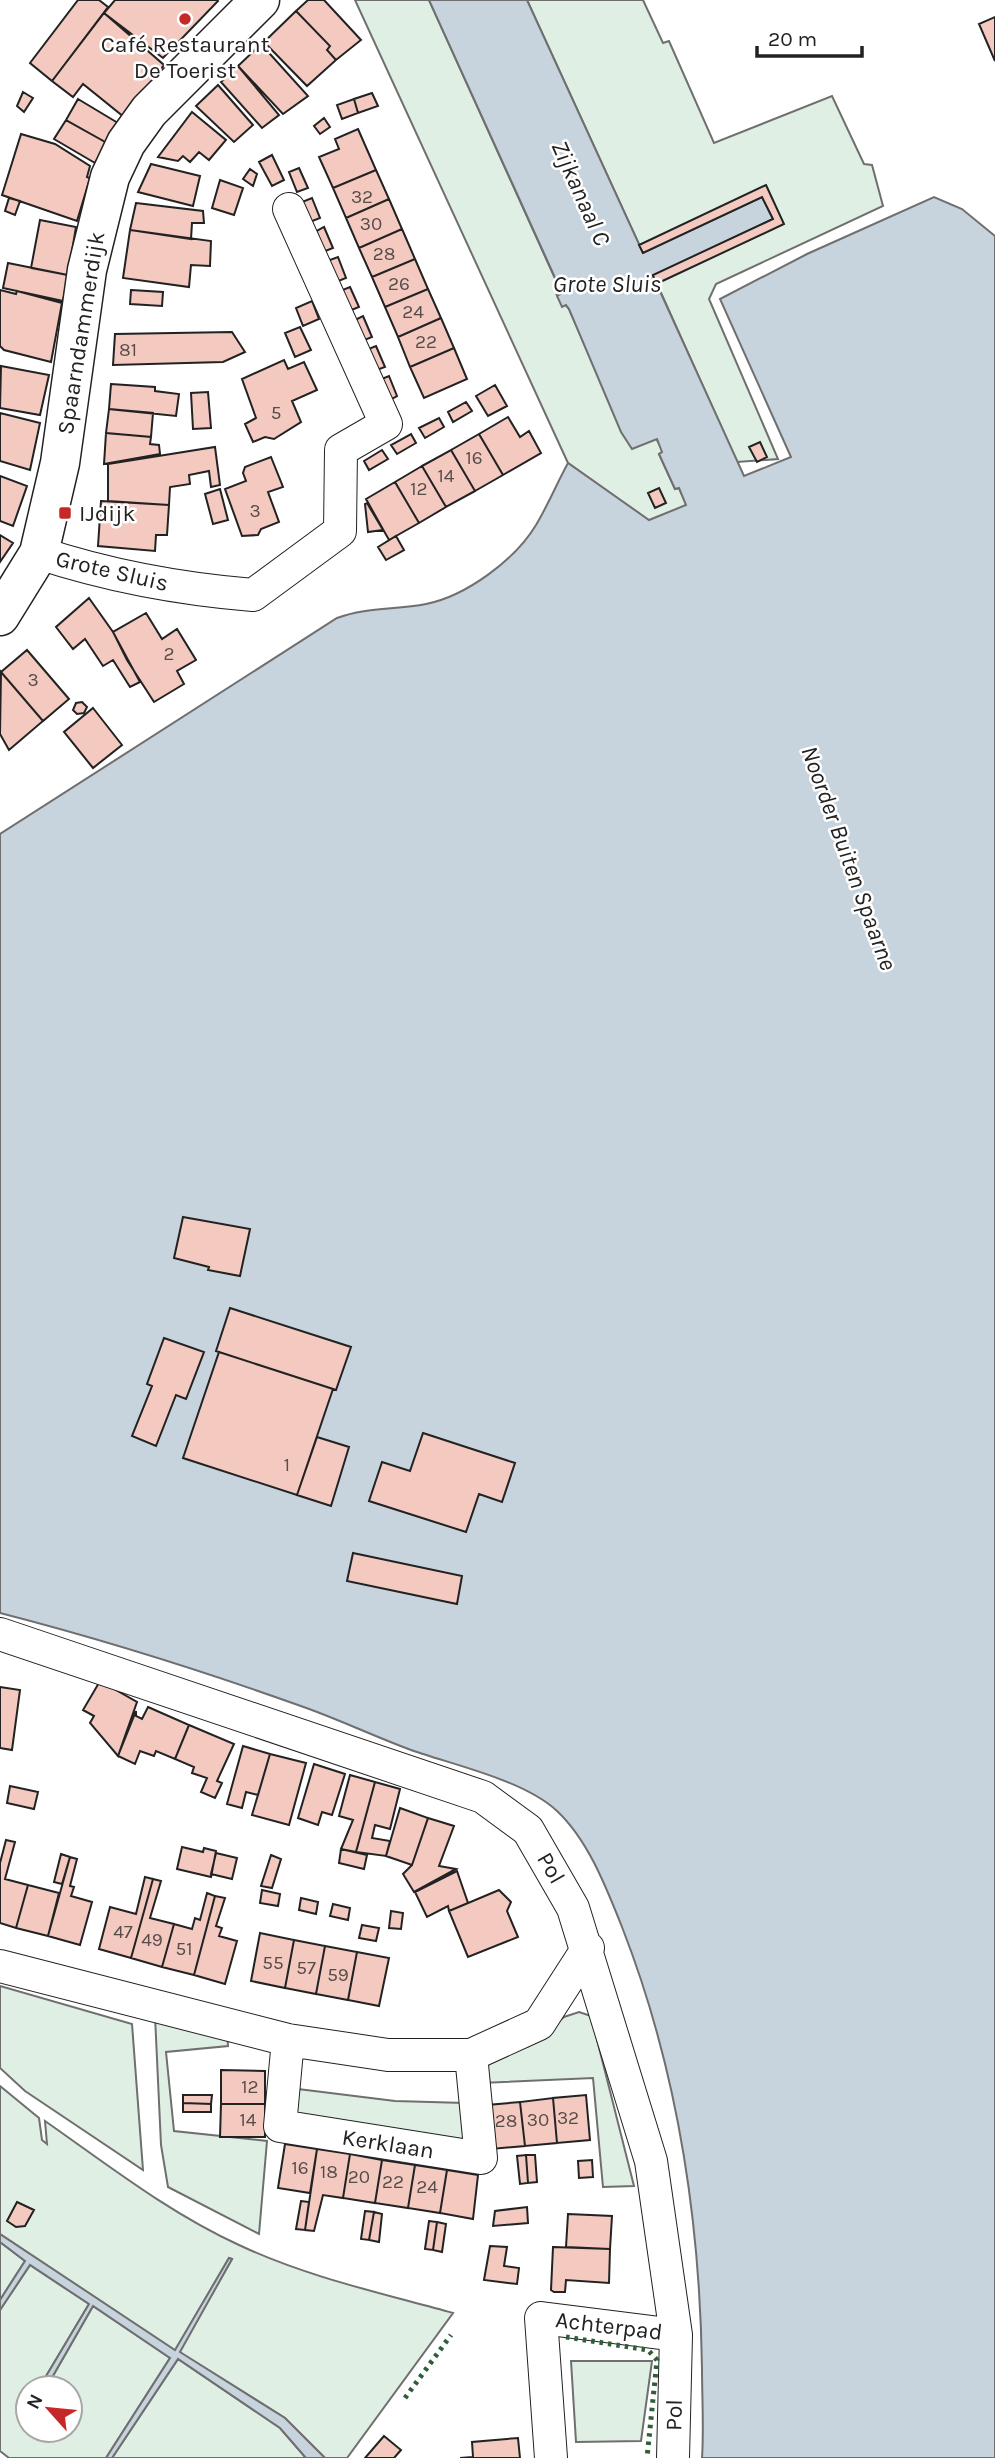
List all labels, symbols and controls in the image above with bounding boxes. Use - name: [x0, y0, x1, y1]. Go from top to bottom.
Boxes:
- marker: Café Restaurant De Toerist: [177, 11, 193, 27]
- scale bar: [757, 14, 862, 58]
- text: 20 m: [768, 27, 817, 51]
- place label: Café Restaurant De Toerist: [101, 31, 270, 84]
- water label: Zijkanaal C: [545, 136, 617, 251]
- house number: 32: [351, 186, 373, 208]
- house number: 30: [360, 213, 382, 235]
- street label: Spaarndammerdijk: [52, 230, 110, 436]
- house number: 28: [373, 243, 395, 265]
- water label: Grote Sluis: [553, 270, 661, 298]
- house number: 26: [388, 273, 410, 295]
- house number: 24: [402, 301, 424, 323]
- house number: 22: [415, 331, 437, 353]
- house number: 81: [119, 339, 137, 361]
- house number: 5: [271, 402, 281, 424]
- house number: 16: [465, 447, 483, 469]
- house number: 14: [438, 465, 455, 487]
- house number: 12: [410, 478, 428, 500]
- place label: IJdijk: [79, 500, 135, 527]
- house number: 3: [249, 500, 261, 522]
- marker: IJdijk: [57, 505, 73, 521]
- street label: Grote Sluis: [53, 545, 171, 597]
- house number: 2: [163, 643, 175, 665]
- house number: 3: [27, 669, 39, 691]
- water label: Noorder Buiten Spaarne: [795, 742, 903, 974]
- house number: 1: [284, 1454, 290, 1476]
- street label: Pol: [531, 1848, 571, 1888]
- house number: 47: [113, 1921, 133, 1943]
- house number: 49: [141, 1929, 163, 1951]
- house number: 51: [175, 1938, 193, 1960]
- house number: 55: [262, 1952, 284, 1974]
- house number: 57: [296, 1957, 316, 1979]
- house number: 59: [327, 1964, 349, 1986]
- house number: 12: [241, 2076, 259, 2098]
- house number: 32: [557, 2107, 579, 2129]
- house number: 14: [240, 2109, 257, 2131]
- house number: 30: [527, 2109, 549, 2131]
- house number: 28: [495, 2110, 517, 2132]
- street label: Kerklaan: [340, 2123, 436, 2165]
- house number: 16: [291, 2157, 309, 2179]
- house number: 18: [320, 2161, 338, 2183]
- house number: 20: [348, 2166, 370, 2188]
- house number: 22: [382, 2171, 404, 2193]
- house number: 24: [416, 2176, 438, 2198]
- street label: Achterpad: [554, 2306, 664, 2346]
- north arrow: [14, 2374, 84, 2444]
- text: N: [22, 2391, 48, 2413]
- street label: Pol: [660, 2399, 688, 2431]

